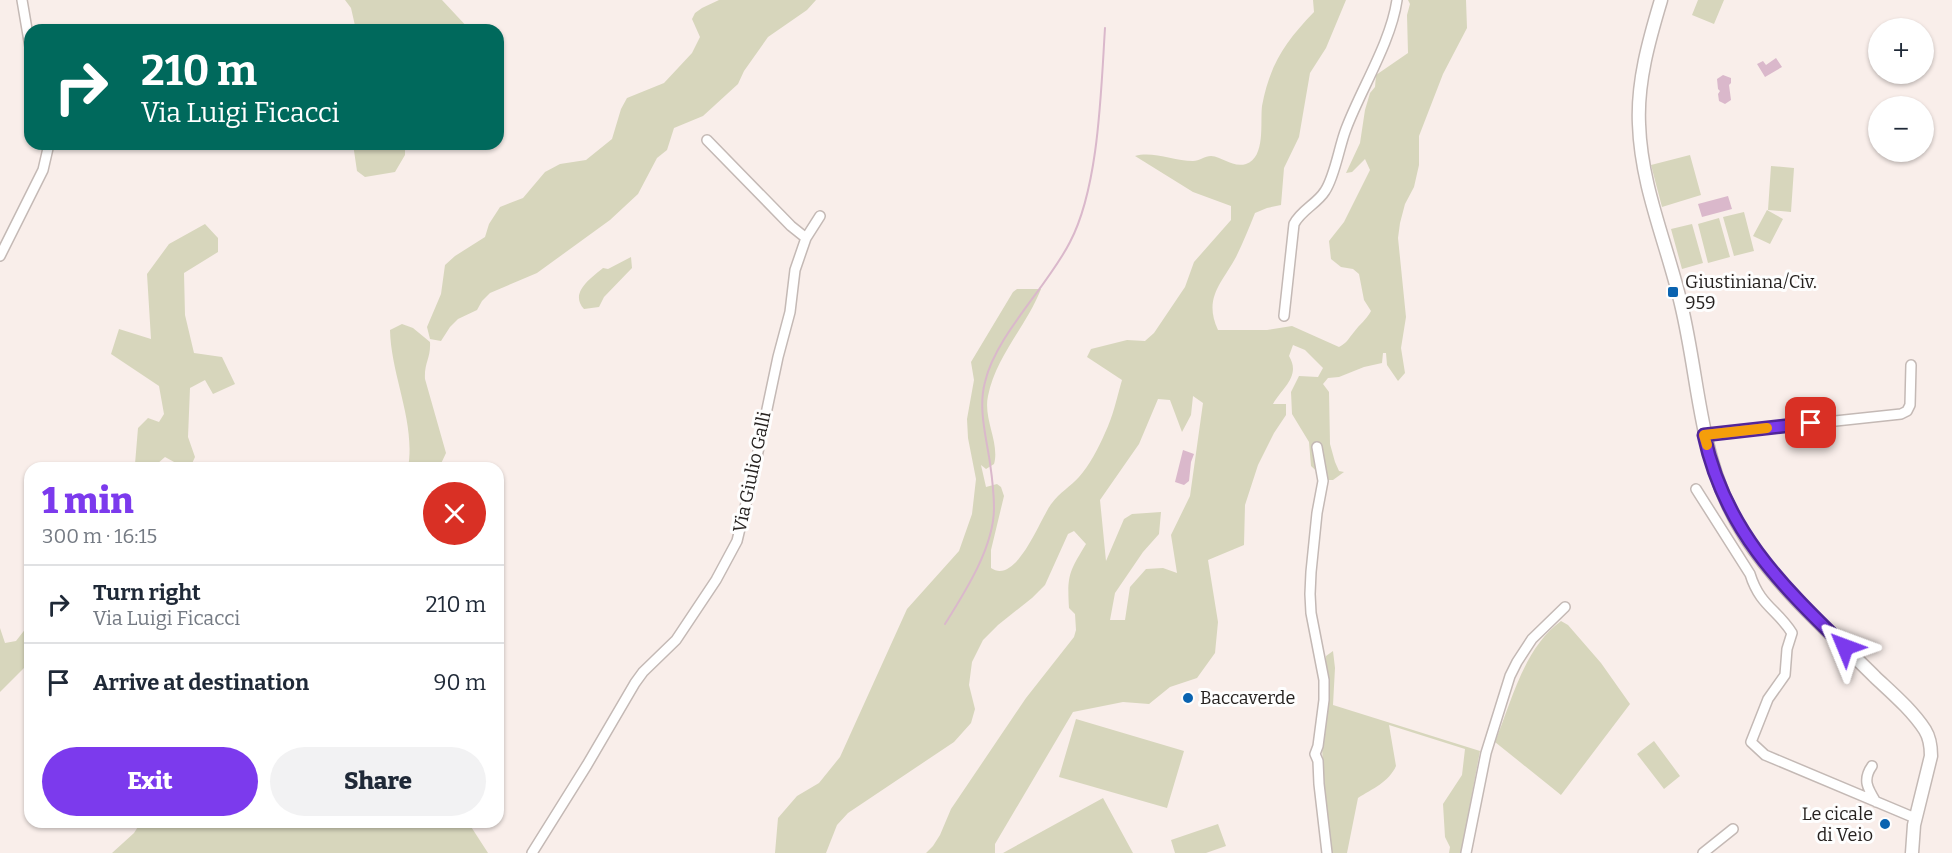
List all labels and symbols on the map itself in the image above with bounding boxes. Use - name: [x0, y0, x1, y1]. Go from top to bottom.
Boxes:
- place label: Giustiniana/Civ. 959: [1685, 271, 1817, 314]
- marker: Giustiniana/Civ. 959: [1666, 285, 1680, 299]
- pin: [1785, 397, 1836, 448]
- street label: Via Giulio Galli: [728, 409, 776, 535]
- position arrow: [1813, 615, 1877, 679]
- place label: Baccaverde: [1200, 687, 1295, 709]
- marker: Baccaverde: [1181, 691, 1195, 705]
- place label: Le cicale di Veio: [1802, 803, 1873, 846]
- marker: Le cicale di Veio: [1878, 817, 1892, 831]

